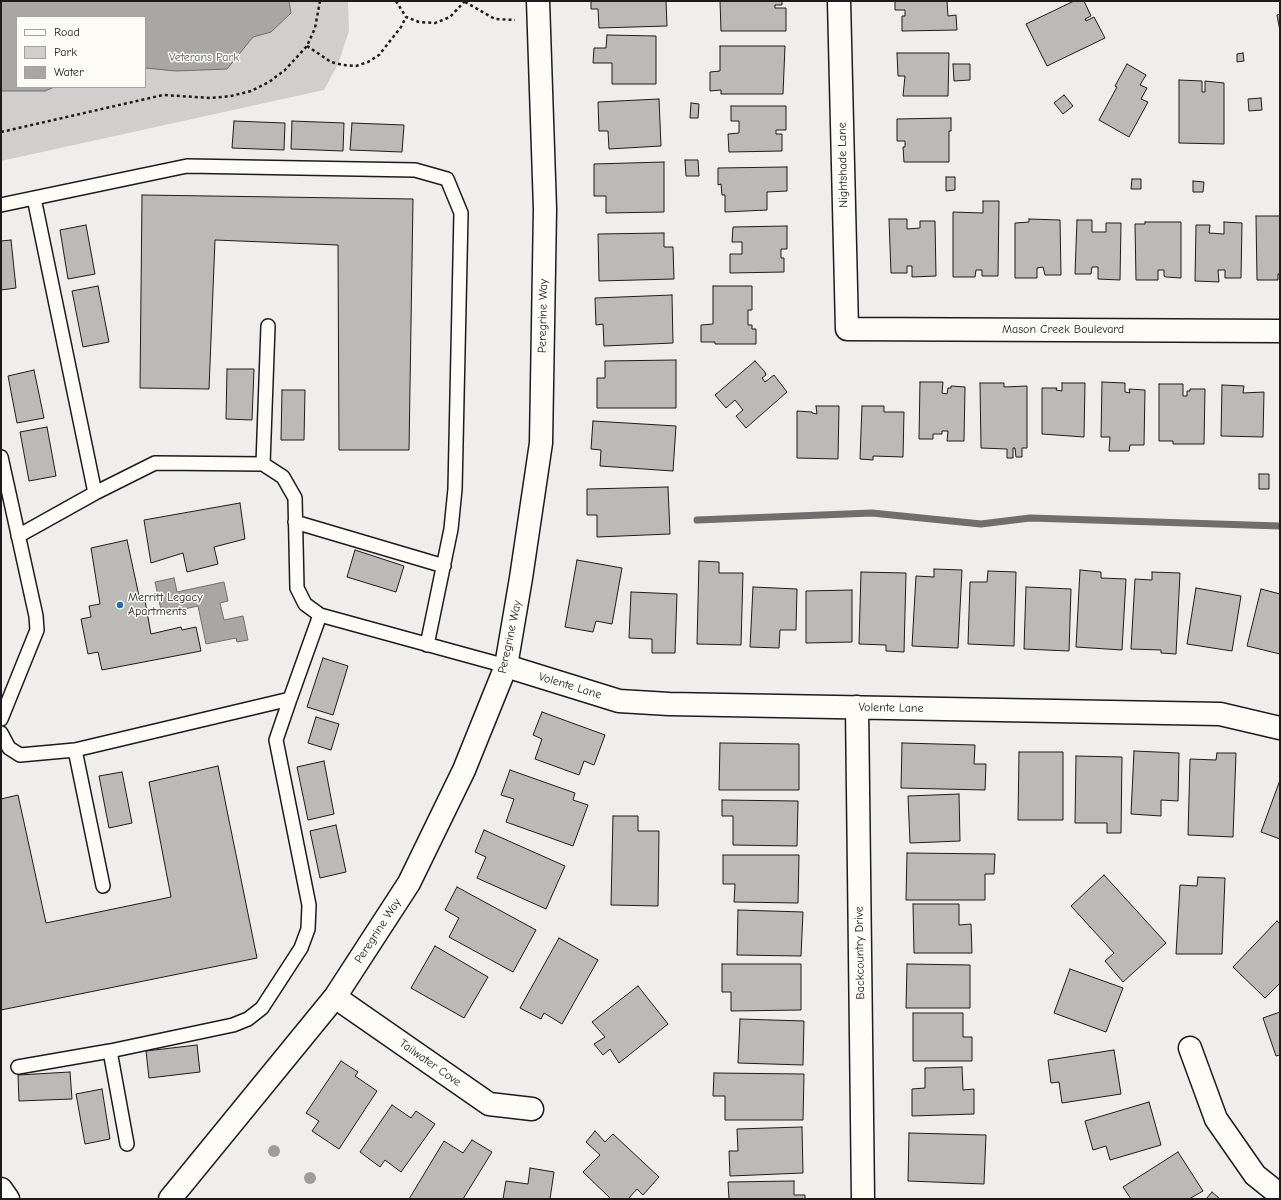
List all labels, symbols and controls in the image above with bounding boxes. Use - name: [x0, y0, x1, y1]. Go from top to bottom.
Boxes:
- legend: [16, 16, 146, 88]
- text: Road: [54, 25, 80, 39]
- text: Park: [54, 45, 77, 59]
- park label: Veterans Park: [169, 51, 239, 65]
- text: Water: [54, 65, 84, 79]
- street label: Nightshade Lane: [835, 122, 851, 208]
- street label: Peregrine Way: [535, 279, 551, 353]
- street label: Mason Creek Boulevard: [1002, 323, 1124, 337]
- place label: Merritt Legacy Apartments: [128, 591, 203, 619]
- street label: Peregrine Way: [495, 599, 525, 675]
- marker: Merritt Legacy Apartments: [115, 600, 125, 610]
- street label: Volente Lane: [537, 670, 603, 702]
- street label: Volente Lane: [858, 700, 924, 716]
- street label: Peregrine Way: [352, 896, 404, 966]
- street label: Backcountry Drive: [852, 906, 868, 1000]
- street label: Tailwater Cove: [396, 1036, 464, 1090]

